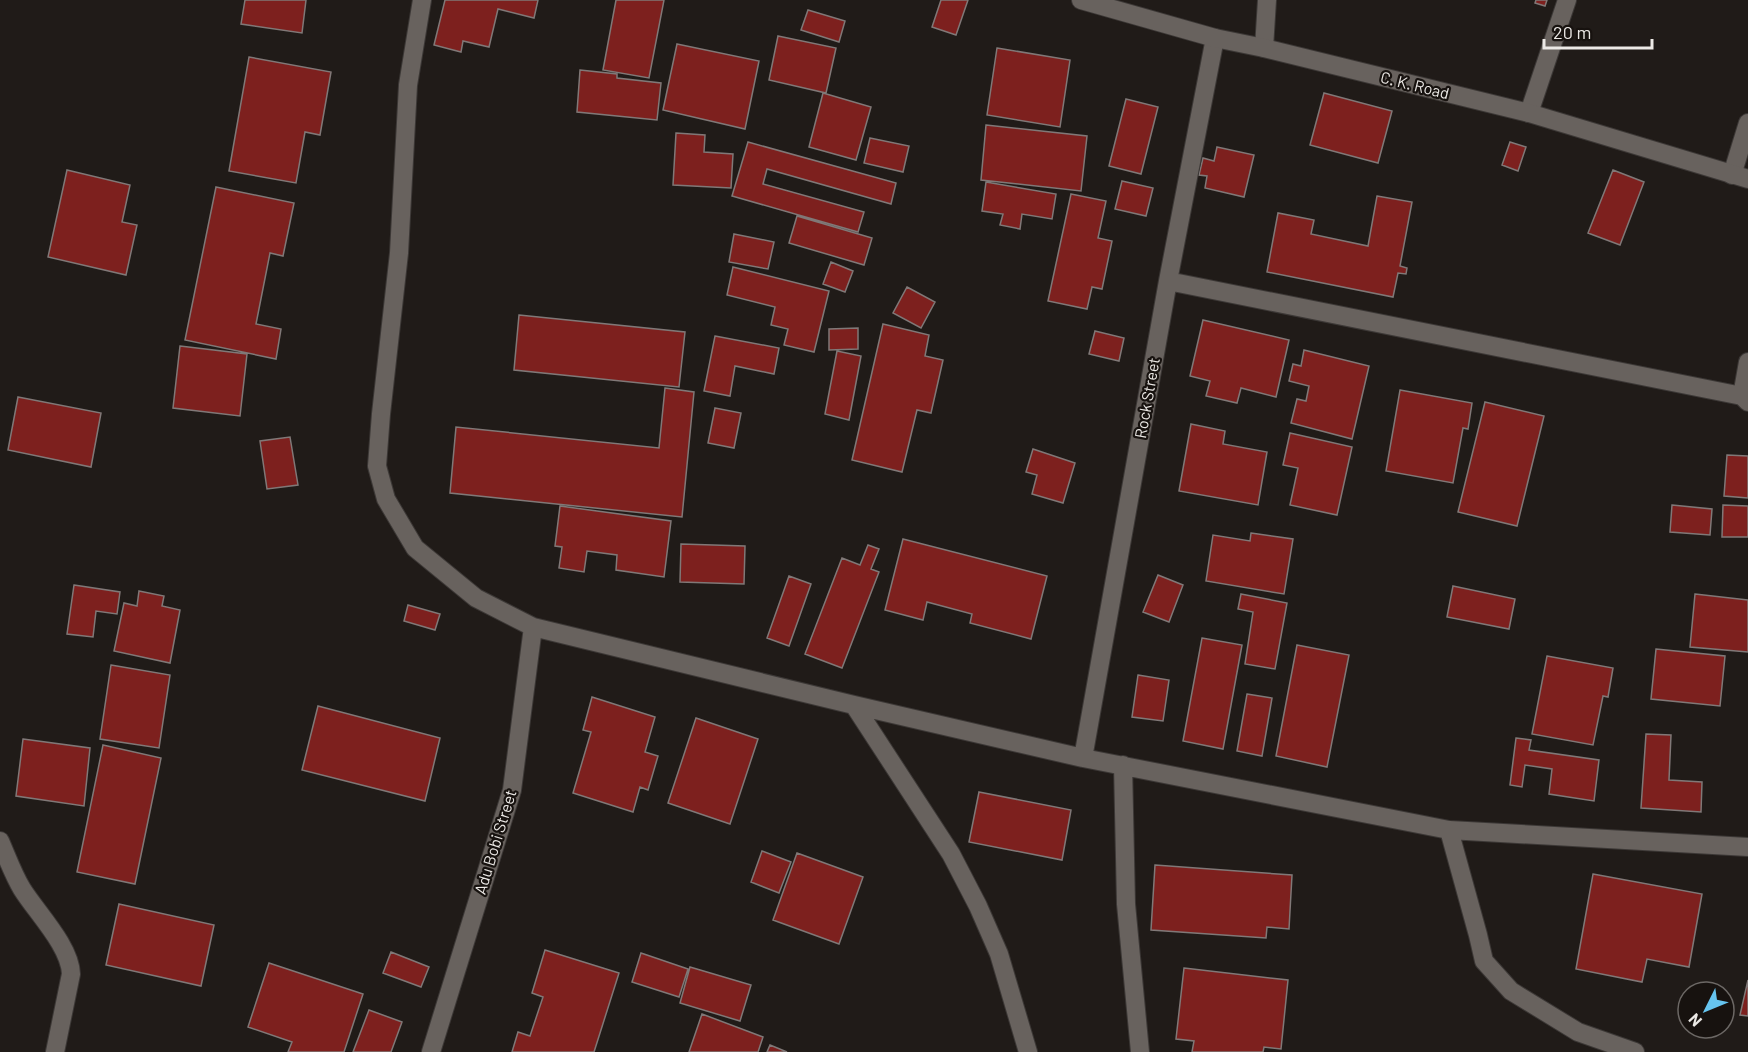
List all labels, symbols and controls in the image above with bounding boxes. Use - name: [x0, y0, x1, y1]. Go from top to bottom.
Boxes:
- scale bar: [1544, 12, 1652, 50]
- text: 20 m: [1553, 21, 1591, 43]
- street label: C. K. Road: [1379, 67, 1451, 102]
- street label: Rock Street: [1130, 356, 1163, 440]
- street label: Adu Bobi Street: [470, 787, 519, 896]
- north arrow: [1676, 980, 1736, 1040]
- text: N: [1684, 1010, 1705, 1031]

